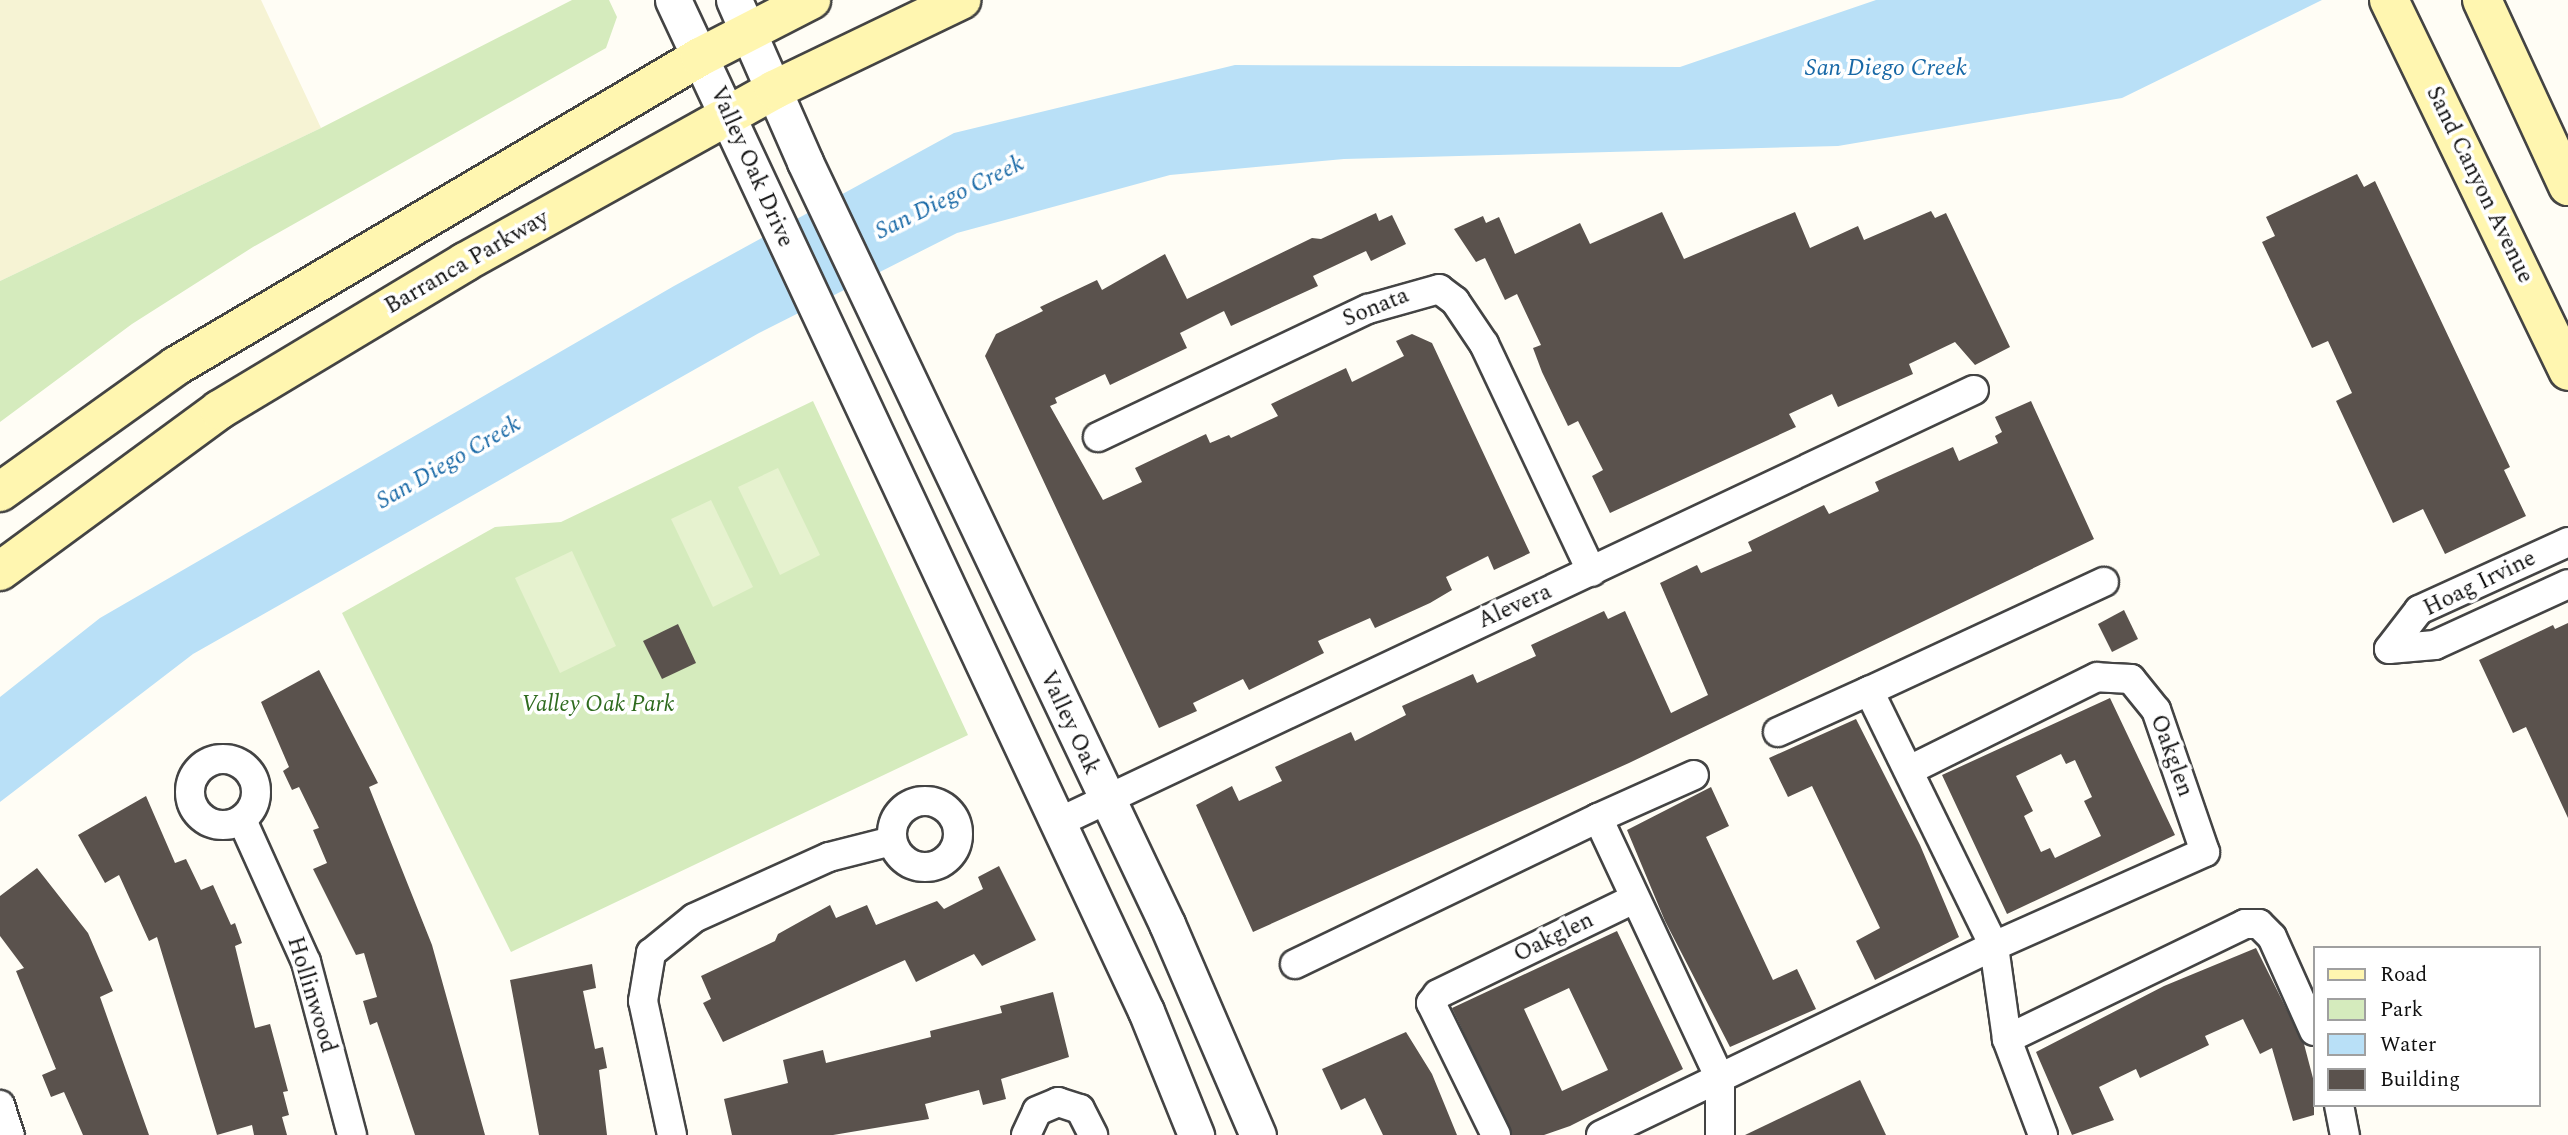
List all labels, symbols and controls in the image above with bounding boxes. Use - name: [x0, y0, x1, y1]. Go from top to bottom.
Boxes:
- water label: San Diego Creek: [1805, 55, 1967, 83]
- street label: Valley Oak Drive: [703, 82, 799, 252]
- street label: Sand Canyon Avenue: [2419, 82, 2539, 288]
- water label: San Diego Creek: [871, 150, 1029, 246]
- street label: Barranca Parkway: [380, 205, 554, 321]
- street label: Sonata: [1339, 282, 1413, 334]
- water label: San Diego Creek: [372, 410, 526, 516]
- street label: Hoag Irvine: [2419, 545, 2541, 623]
- street label: Alevera: [1474, 579, 1556, 635]
- street label: Valley Oak: [1033, 667, 1105, 779]
- park label: Valley Oak Park: [522, 691, 674, 719]
- street label: Oakglen: [2143, 711, 2199, 801]
- street label: Oakglen: [1510, 907, 1598, 969]
- street label: Hollinwood: [280, 934, 342, 1056]
- legend: [2312, 946, 2540, 1107]
- text: Road: [2380, 959, 2427, 991]
- text: Park: [2380, 994, 2423, 1026]
- text: Water: [2380, 1029, 2436, 1061]
- text: Building: [2380, 1064, 2460, 1096]

